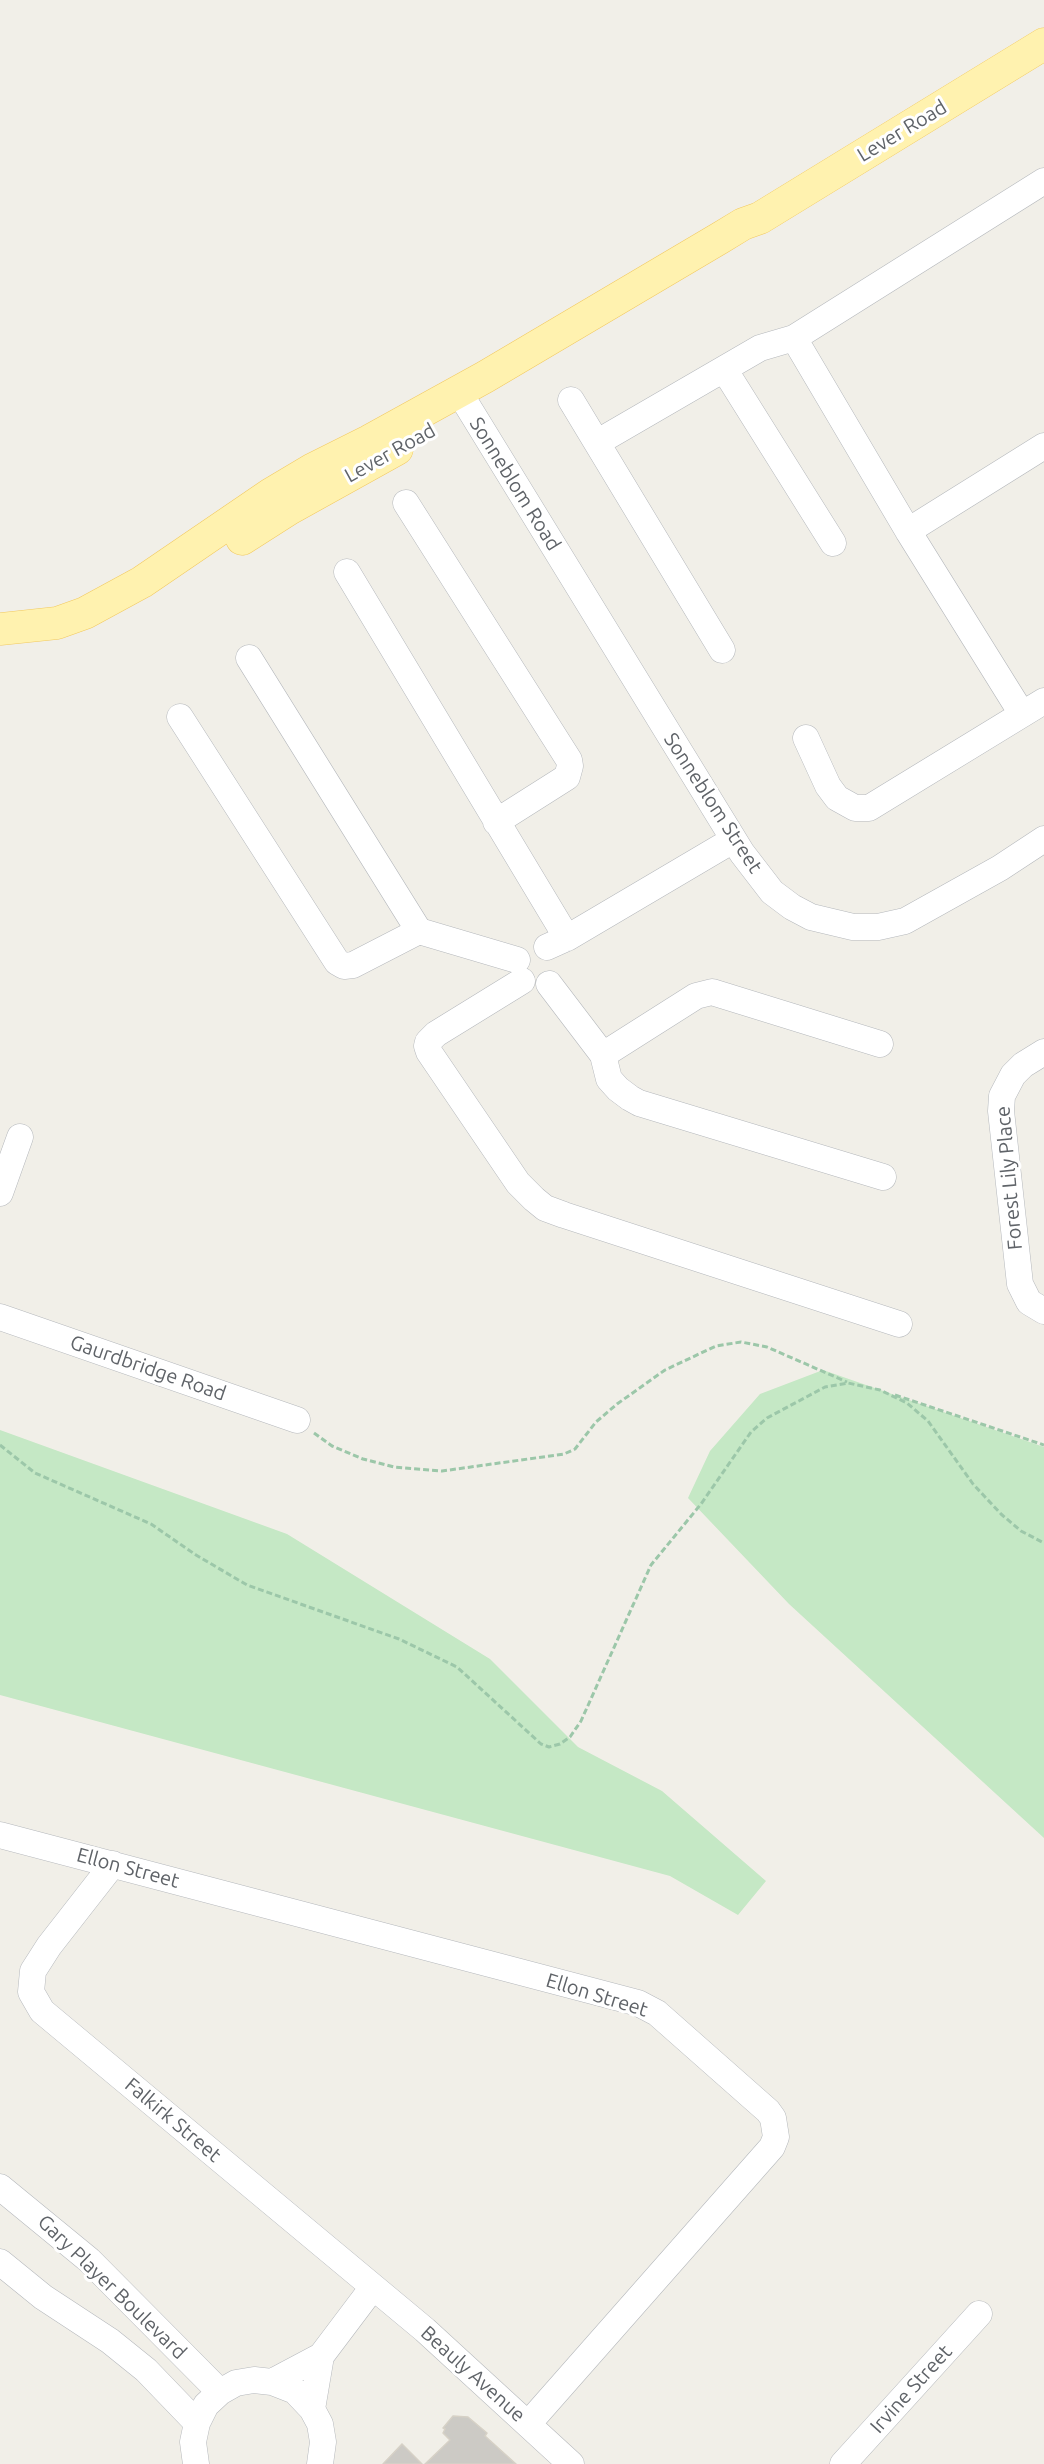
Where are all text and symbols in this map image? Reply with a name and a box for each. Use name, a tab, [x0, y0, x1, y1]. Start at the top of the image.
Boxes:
street label: Lever Road	[853, 95, 951, 167]
street label: Sonneblom Road	[464, 413, 566, 555]
street label: Lever Road	[340, 418, 440, 488]
street label: Sonneblom Street	[659, 728, 767, 878]
street label: Forest Lily Place	[991, 1105, 1027, 1251]
street label: Gaurdbridge Road	[67, 1330, 229, 1406]
street label: Ellon Street	[74, 1843, 182, 1893]
street label: Ellon Street	[543, 1968, 651, 2022]
street label: Falkirk Street	[120, 2073, 226, 2167]
street label: Gary Player Boulevard	[33, 2210, 191, 2364]
street label: Beauly Avenue	[416, 2321, 530, 2427]
street label: Irvine Street	[865, 2340, 957, 2438]

